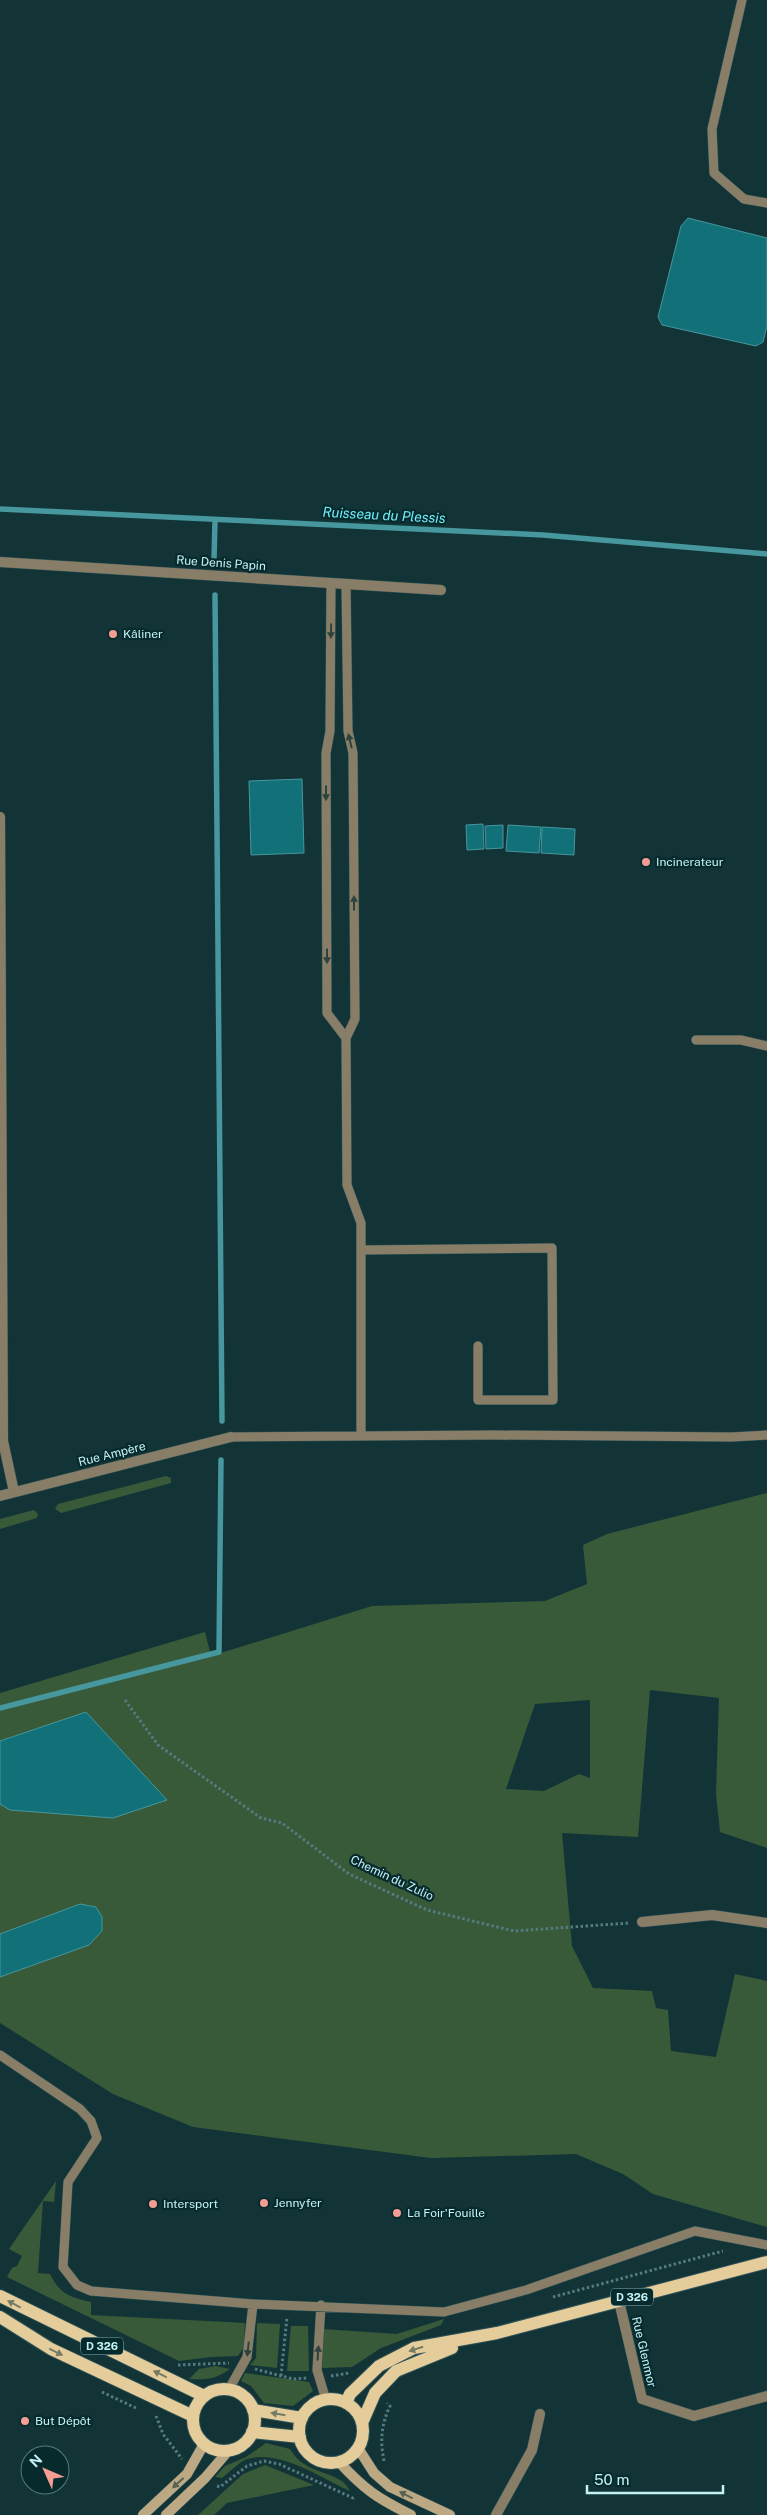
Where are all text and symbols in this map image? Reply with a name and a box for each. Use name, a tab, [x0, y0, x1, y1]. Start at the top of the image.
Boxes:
water label: Ruisseau du Plessis	[322, 504, 446, 526]
street label: Rue Denis Papin	[176, 553, 266, 573]
one-way arrow	[327, 624, 335, 640]
place label: Kâliner	[123, 627, 163, 641]
marker: Kâliner	[107, 628, 119, 640]
one-way arrow	[346, 734, 354, 749]
one-way arrow	[322, 786, 330, 802]
place label: Incinerateur	[656, 855, 724, 869]
marker: Incinerateur	[640, 856, 652, 868]
one-way arrow	[350, 895, 358, 911]
one-way arrow	[323, 948, 331, 964]
street label: Rue Ampère	[77, 1439, 147, 1469]
street label: Chemin du Zulio	[348, 1853, 436, 1903]
place label: Jennyfer	[274, 2196, 322, 2210]
place label: Intersport	[163, 2197, 219, 2211]
marker: Jennyfer	[258, 2197, 270, 2209]
marker: Intersport	[147, 2198, 159, 2210]
place label: La Foir'Fouille	[407, 2206, 485, 2220]
marker: La Foir'Fouille	[391, 2207, 403, 2219]
road number: D 326	[611, 2288, 653, 2306]
one-way arrow	[7, 2300, 21, 2308]
street label: Rue Glenmor	[629, 2315, 659, 2389]
road number: D 326	[81, 2338, 123, 2354]
one-way arrow	[244, 2341, 252, 2357]
one-way arrow	[314, 2345, 322, 2361]
one-way arrow	[408, 2346, 423, 2354]
one-way arrow	[49, 2348, 64, 2356]
one-way arrow	[153, 2370, 167, 2378]
one-way arrow	[269, 2409, 285, 2417]
place label: But Dépôt	[35, 2414, 91, 2428]
marker: But Dépôt	[19, 2415, 31, 2427]
north arrow	[20, 2445, 70, 2495]
text: N	[26, 2451, 45, 2470]
scale bar	[587, 2462, 723, 2494]
text: 50 m	[594, 2471, 629, 2488]
one-way arrow	[172, 2477, 184, 2489]
one-way arrow	[398, 2491, 413, 2499]

